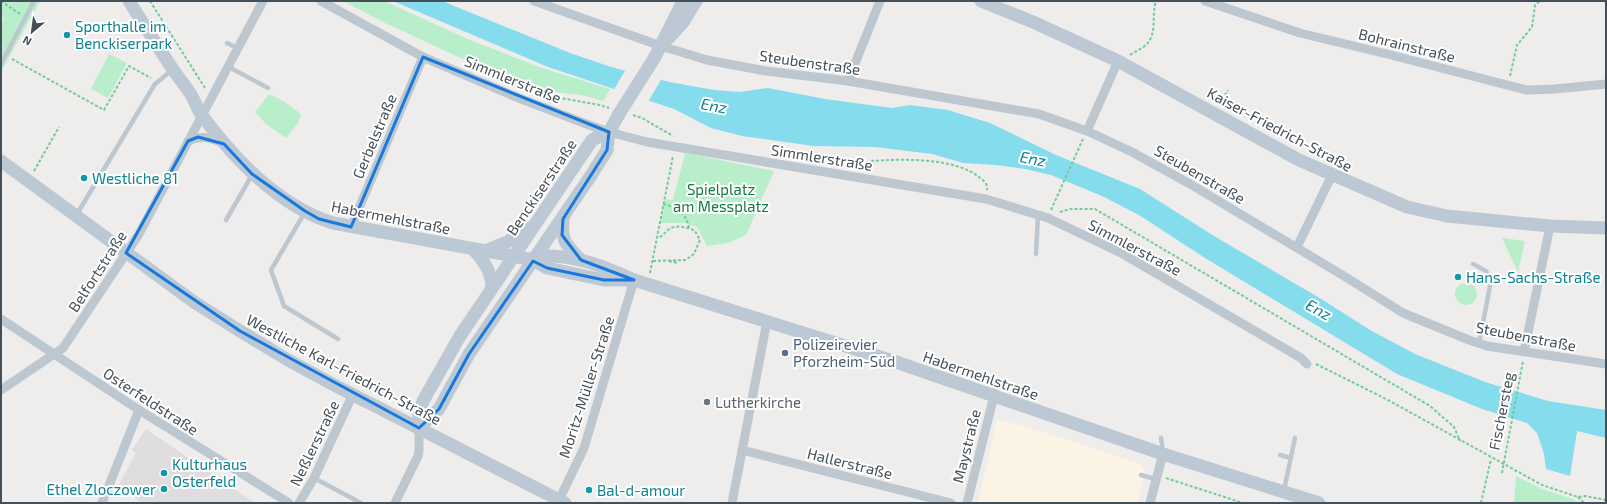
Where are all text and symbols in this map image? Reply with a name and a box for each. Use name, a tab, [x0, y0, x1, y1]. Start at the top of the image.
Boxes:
north arrow	[12, 12, 52, 52]
place label: Sporthalle im Benckiserpark	[75, 17, 172, 52]
street label: Bohrainstraße	[1357, 24, 1457, 66]
marker: Sporthalle im Benckiserpark	[62, 30, 72, 40]
text: N	[20, 34, 34, 49]
street label: Steubenstraße	[758, 46, 862, 78]
street label: Simmlerstraße	[462, 51, 564, 107]
street label: Kaiser-Friedrich-Straße	[1204, 83, 1356, 175]
street label: Gerbelstraße	[348, 91, 400, 181]
water label: Enz	[699, 93, 729, 117]
street label: Benckiserstraße	[502, 135, 580, 239]
street label: Simmlerstraße	[770, 140, 874, 174]
street label: Steubenstraße	[1151, 141, 1249, 207]
water label: Enz	[1018, 146, 1048, 170]
place label: Westliche 81	[92, 169, 178, 187]
marker: Westliche 81	[79, 173, 89, 183]
park label: Spielplatz am Messplatz	[673, 180, 769, 215]
street label: Habermehlstraße	[330, 197, 452, 237]
street label: Simmlerstraße	[1085, 215, 1185, 279]
street label: Belfortstraße	[64, 227, 130, 315]
place label: Hans-Sachs-Straße	[1466, 268, 1601, 286]
marker: Hans-Sachs-Straße	[1453, 272, 1463, 282]
water label: Enz	[1303, 294, 1335, 324]
street label: Westliche Karl-Friedrich-Straße	[244, 310, 444, 428]
street label: Moritz-Müller-Straße	[555, 314, 617, 460]
street label: Steubenstraße	[1474, 317, 1578, 355]
place label: Polizeirevier Pforzheim-Süd	[793, 335, 895, 370]
street label: Habermehlstraße	[921, 347, 1041, 403]
marker: Polizeirevier Pforzheim-Süd	[780, 348, 790, 358]
street label: Osterfeldstraße	[100, 364, 202, 438]
street label: Fischersteg	[1485, 370, 1518, 452]
place label: Lutherkirche	[715, 393, 801, 411]
street label: Neßlerstraße	[286, 397, 342, 489]
marker: Lutherkirche	[702, 397, 712, 407]
street label: Maystraße	[948, 407, 984, 485]
street label: Hallerstraße	[806, 444, 894, 482]
place label: Kulturhaus Osterfeld	[172, 455, 247, 490]
marker: Kulturhaus Osterfeld	[159, 468, 169, 478]
place label: Ethel Zloczower	[46, 480, 156, 498]
place label: Bal-d-amour	[597, 481, 685, 499]
marker: Ethel Zloczower	[159, 484, 169, 494]
marker: Bal-d-amour	[584, 485, 594, 495]

